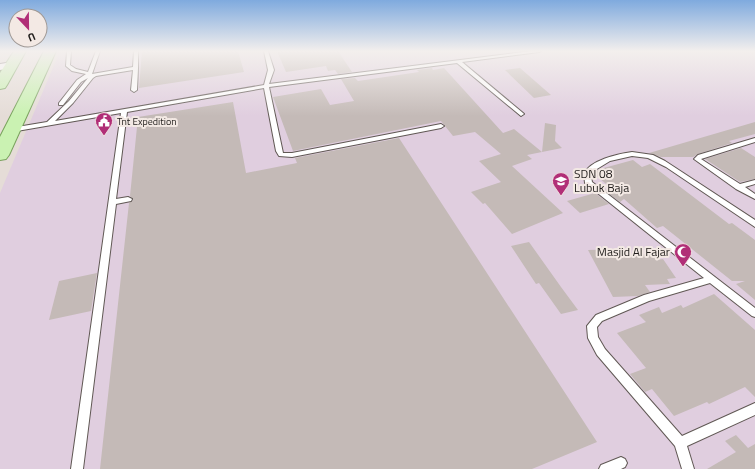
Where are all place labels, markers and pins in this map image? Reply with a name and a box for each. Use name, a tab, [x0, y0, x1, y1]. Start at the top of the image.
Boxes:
public building icon: Tnt Expedition	[94, 111, 114, 136]
place label: Tnt Expedition	[117, 114, 177, 129]
place label: SDN 08 Lubuk Baja	[574, 164, 629, 197]
school or university icon: SDN 08 Lubuk Baja	[551, 171, 571, 196]
place label: Masjid Al Fajar	[597, 242, 670, 261]
mosque icon: Masjid Al Fajar	[673, 242, 693, 267]

